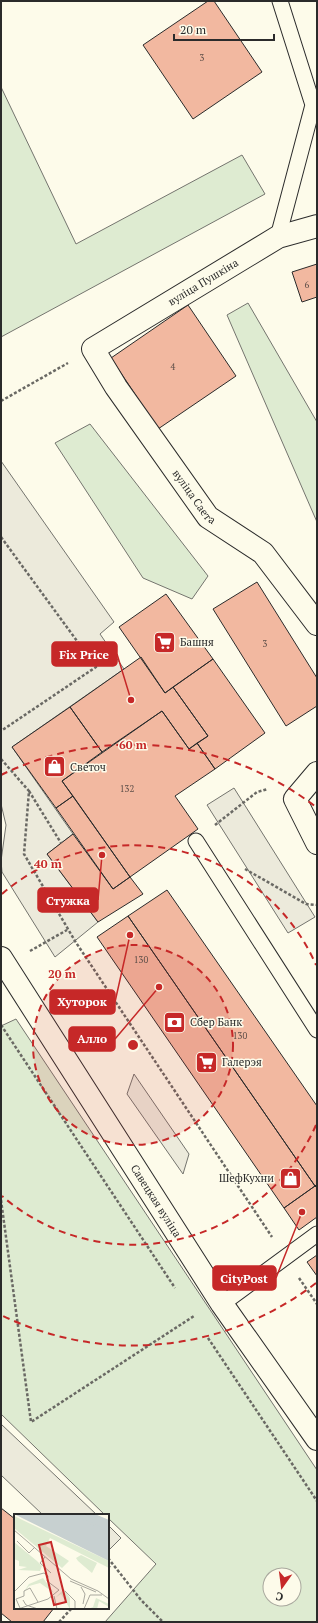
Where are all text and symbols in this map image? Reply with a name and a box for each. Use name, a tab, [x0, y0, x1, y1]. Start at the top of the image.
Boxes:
scale bar	[174, 16, 274, 42]
text: 20 m	[180, 22, 207, 37]
house number: 3	[200, 52, 205, 64]
street label: вуліца Пушкіна	[165, 255, 241, 308]
house number: 6	[305, 279, 310, 291]
house number: 4	[171, 361, 176, 373]
street label: вуліца Саета	[169, 467, 219, 527]
supermarket icon: Башня	[152, 629, 178, 655]
place label: Башня	[180, 635, 214, 649]
house number: 3	[263, 638, 268, 650]
callout: Fix Price	[52, 642, 117, 666]
text: Fix Price	[59, 647, 109, 662]
text: 60 m	[119, 737, 147, 752]
shop icon: Светоч	[41, 754, 67, 780]
place label: Светоч	[70, 760, 106, 774]
house number: 132	[120, 783, 134, 795]
text: 40 m	[34, 856, 62, 871]
callout: Стужка	[38, 888, 98, 912]
text: Стужка	[46, 893, 90, 908]
house number: 130	[134, 954, 148, 966]
text: 20 m	[48, 966, 76, 981]
callout: Хуторок	[50, 990, 115, 1014]
text: Хуторок	[57, 994, 108, 1009]
bank icon: Сбер Банк	[161, 1009, 187, 1035]
place label: Сбер Банк	[190, 1015, 242, 1029]
callout: Алло	[69, 1027, 115, 1051]
house number: 130	[233, 1030, 247, 1042]
text: Алло	[77, 1031, 107, 1046]
centre of rings	[126, 1038, 140, 1052]
supermarket icon: Галерэя	[193, 1049, 219, 1075]
place label: Галерэя	[222, 1055, 262, 1069]
street label: Савецкая вуліца	[128, 1162, 185, 1240]
shop icon: ШефКухни	[277, 1165, 303, 1191]
place label: ШефКухни	[219, 1171, 274, 1185]
callout: CityPost	[213, 1266, 276, 1290]
text: CityPost	[220, 1271, 268, 1286]
inset map	[14, 1514, 109, 1609]
north arrow	[262, 1567, 302, 1607]
text: С	[274, 1589, 285, 1604]

